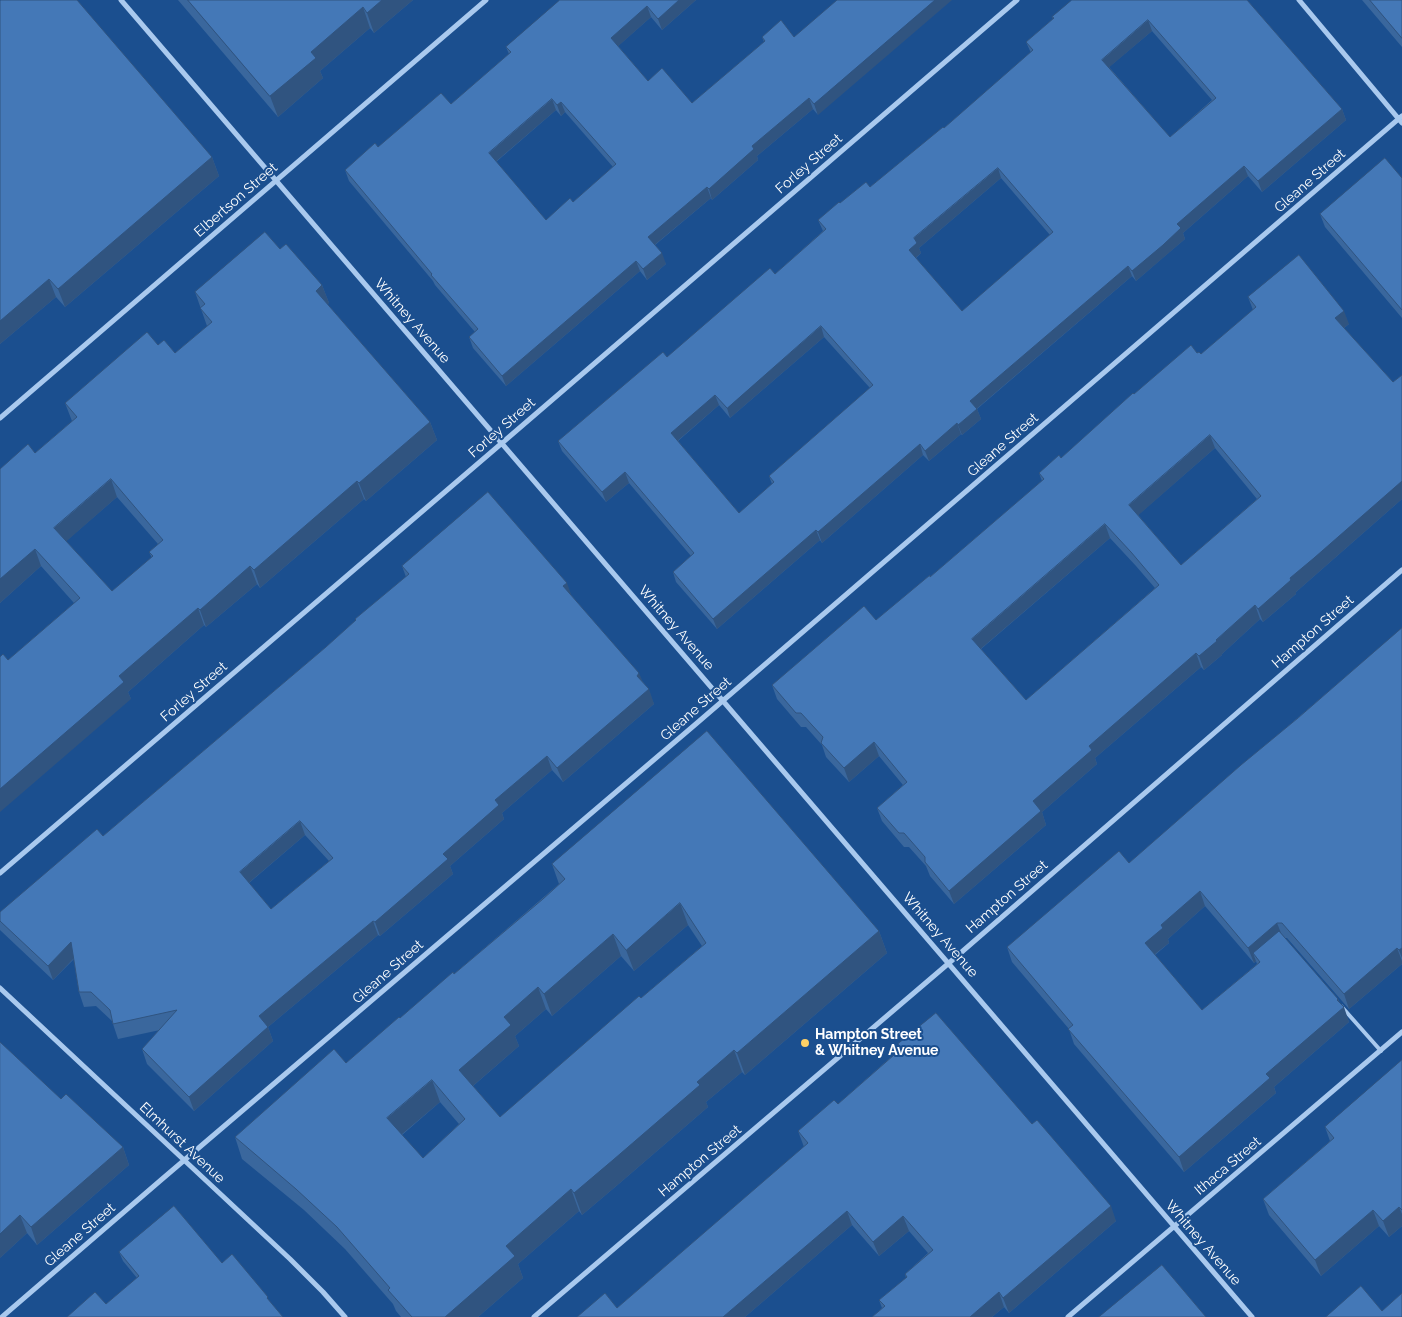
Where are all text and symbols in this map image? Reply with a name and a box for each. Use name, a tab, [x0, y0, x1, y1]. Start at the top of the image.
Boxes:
street label: Forley Street	[772, 130, 846, 198]
street label: Gleane Street	[1271, 146, 1349, 216]
street label: Elbertson Street	[191, 159, 281, 241]
street label: Whitney Avenue	[371, 275, 453, 367]
street label: Forley Street	[465, 394, 539, 462]
street label: Gleane Street	[964, 410, 1042, 480]
street label: Whitney Avenue	[635, 582, 717, 674]
street label: Hampton Street	[1269, 592, 1357, 672]
street label: Forley Street	[157, 658, 231, 726]
street label: Gleane Street	[657, 674, 735, 744]
street label: Hampton Street	[963, 857, 1051, 937]
street label: Whitney Avenue	[899, 889, 981, 981]
street label: Gleane Street	[349, 937, 427, 1007]
place label: Hampton Street & Whitney Avenue	[815, 1027, 938, 1060]
marker: Hampton Street & Whitney Avenue	[799, 1037, 811, 1049]
street label: Elmhurst Avenue	[136, 1099, 228, 1187]
street label: Hampton Street	[655, 1122, 745, 1200]
street label: Ithaca Street	[1191, 1133, 1265, 1199]
street label: Whitney Avenue	[1162, 1197, 1244, 1289]
street label: Gleane Street	[41, 1200, 119, 1270]

